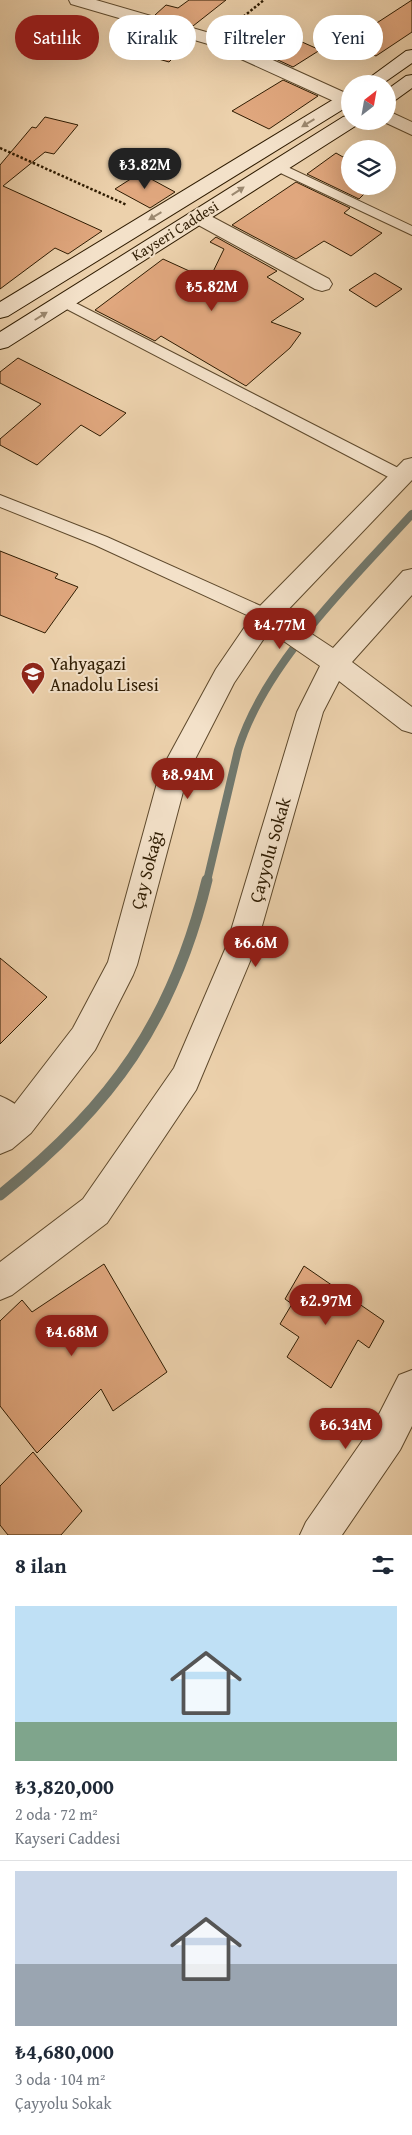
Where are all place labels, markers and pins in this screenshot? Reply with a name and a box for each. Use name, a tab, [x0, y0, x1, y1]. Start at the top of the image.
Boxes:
pin: ₺3.82M	[104, 148, 186, 190]
pin: ₺5.82M	[171, 270, 253, 312]
pin: ₺4.77M	[239, 608, 321, 650]
place label: Yahyagazi Anadolu Lisesi	[50, 650, 159, 698]
school or university icon: Yahyagazi Anadolu Lisesi	[20, 661, 46, 695]
pin: ₺8.94M	[147, 758, 229, 800]
pin: ₺6.6M	[221, 926, 291, 968]
pin: ₺2.97M	[285, 1284, 367, 1326]
pin: ₺4.68M	[31, 1314, 113, 1357]
pin: ₺6.34M	[305, 1408, 387, 1450]

